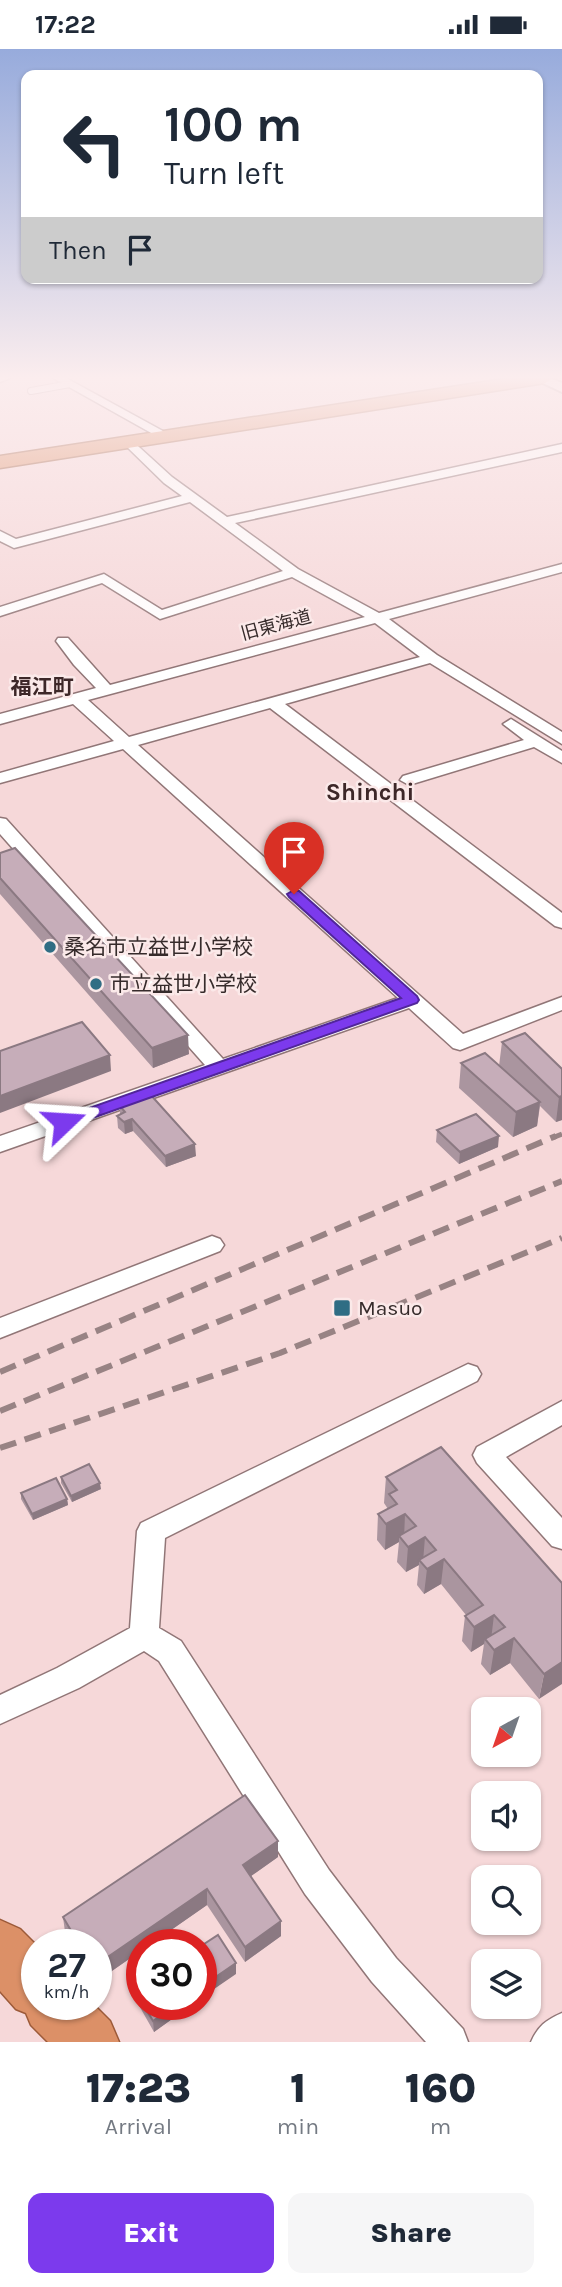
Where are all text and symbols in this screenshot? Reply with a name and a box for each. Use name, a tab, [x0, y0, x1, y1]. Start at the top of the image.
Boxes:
text: 17:22	[35, 9, 96, 40]
text: 100 m	[164, 96, 302, 153]
icon: left	[49, 98, 140, 189]
text: Turn left	[164, 155, 284, 192]
icon: arrive	[121, 231, 159, 269]
text: Then	[49, 235, 107, 266]
street label: 旧東海道	[238, 605, 314, 645]
district label: 福江町	[11, 675, 74, 699]
district label: Shinchi	[326, 778, 414, 806]
pin	[264, 822, 324, 894]
icon: arrive	[275, 833, 313, 871]
place label: 桑名市立益世小学校	[64, 935, 253, 959]
marker: 桑名市立益世小学校	[42, 939, 58, 955]
place label: 市立益世小学校	[110, 972, 257, 996]
marker: 市立益世小学校	[88, 976, 104, 992]
position arrow	[27, 1085, 101, 1159]
place label: Masuo	[358, 1296, 423, 1320]
marker: Masuo	[332, 1298, 352, 1318]
north arrow	[471, 1697, 541, 1767]
map controls	[471, 1697, 541, 2019]
button: sound	[471, 1781, 541, 1851]
button: search	[471, 1865, 541, 1935]
speed limit sign: 30	[126, 1929, 217, 2020]
text: 27	[47, 1945, 86, 1986]
button: layers	[471, 1949, 541, 2019]
text: km/h	[44, 1981, 89, 2003]
text: 17:23	[86, 2063, 191, 2113]
text: 1	[290, 2063, 306, 2113]
text: 160	[405, 2063, 476, 2113]
text: Arrival	[105, 2113, 172, 2140]
text: min	[277, 2113, 319, 2140]
text: m	[430, 2113, 451, 2140]
button: Exit	[28, 2193, 274, 2273]
button: Share	[288, 2193, 534, 2273]

